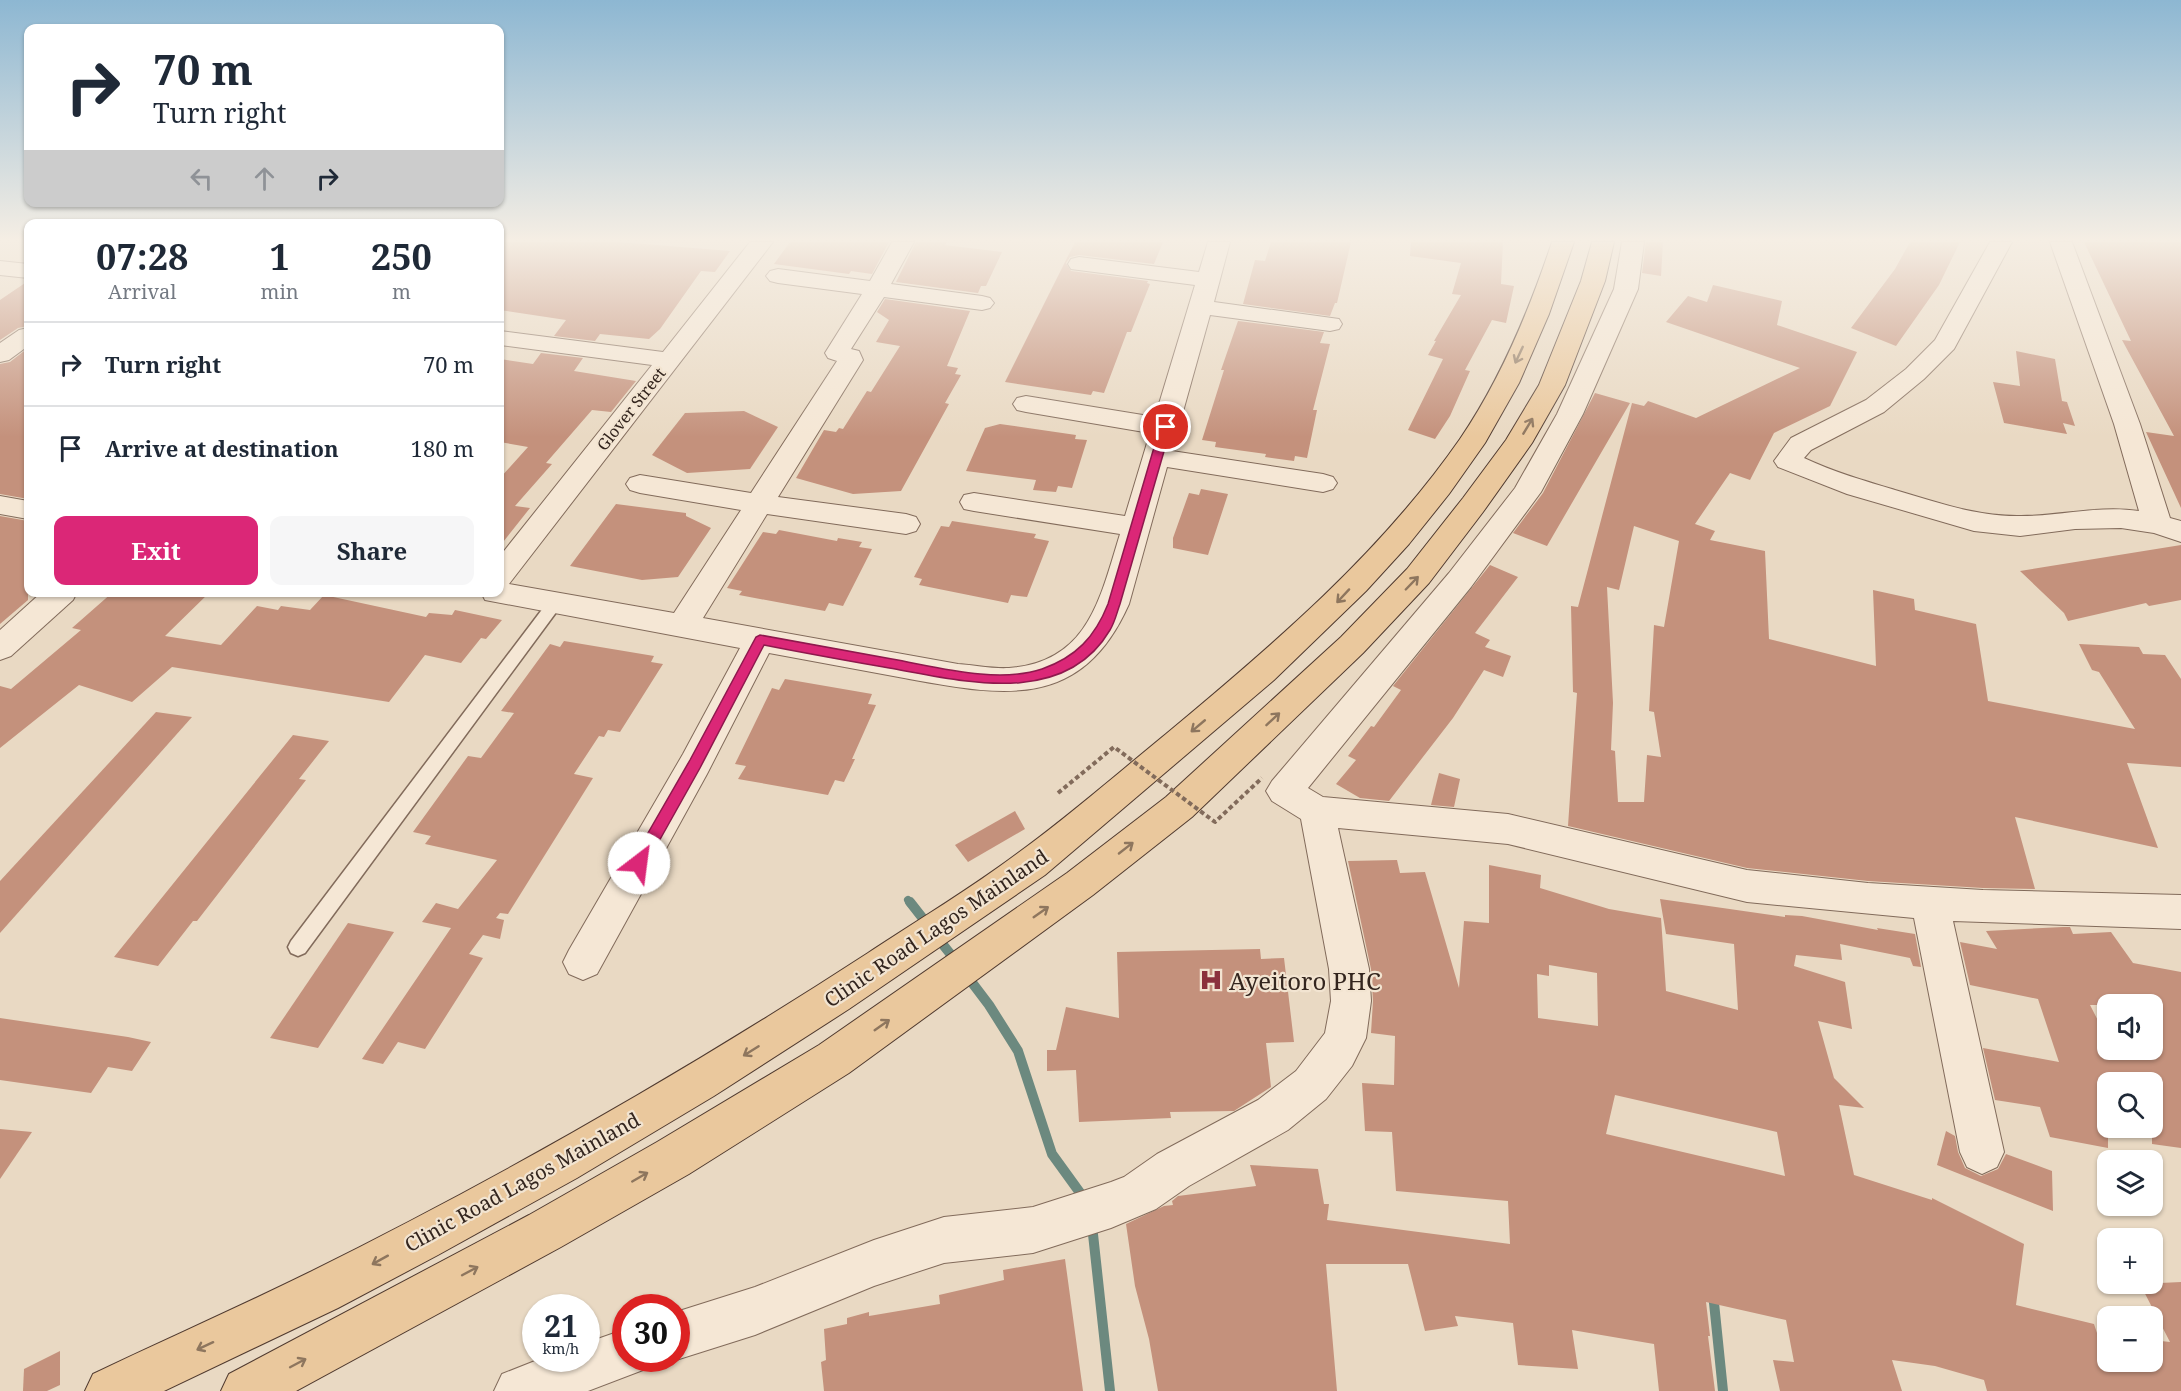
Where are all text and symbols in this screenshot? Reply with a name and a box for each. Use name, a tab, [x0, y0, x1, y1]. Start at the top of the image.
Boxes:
text: 70 m	[153, 40, 253, 97]
icon: right	[54, 48, 132, 126]
text: Turn right	[153, 94, 286, 131]
icon: left	[185, 162, 218, 195]
icon: ahead	[248, 162, 281, 195]
icon: right	[311, 162, 344, 195]
text: 07:28	[96, 232, 188, 281]
text: 1	[269, 232, 290, 281]
text: 250	[371, 232, 432, 281]
text: Arrival	[108, 278, 176, 305]
text: min	[261, 278, 299, 305]
text: m	[392, 278, 411, 305]
one-way arrow	[1513, 346, 1525, 364]
icon: right	[54, 348, 87, 381]
text: Turn right	[105, 349, 221, 379]
text: 70 m	[423, 349, 474, 379]
street label: Glover Street	[592, 363, 671, 455]
pin	[1140, 401, 1191, 452]
icon: arrive	[1149, 410, 1182, 443]
one-way arrow	[1522, 418, 1534, 435]
icon: arrive	[54, 432, 87, 465]
text: Arrive at destination	[105, 433, 339, 463]
text: 180 m	[411, 433, 474, 463]
button: Exit	[54, 516, 258, 585]
button: Share	[270, 516, 474, 585]
one-way arrow	[1404, 575, 1419, 590]
one-way arrow	[1336, 588, 1350, 603]
one-way arrow	[1265, 712, 1280, 726]
one-way arrow	[1191, 719, 1206, 733]
position arrow	[607, 831, 671, 895]
one-way arrow	[1118, 842, 1134, 855]
street label: Clinic Road Lagos Mainland	[819, 843, 1053, 1013]
one-way arrow	[1032, 906, 1048, 918]
place label: Ayeitoro PHC	[1229, 964, 1381, 997]
hospital icon: Ayeitoro PHC	[1198, 967, 1224, 993]
map controls	[2097, 994, 2163, 1372]
button: sound	[2097, 994, 2163, 1060]
one-way arrow	[873, 1019, 889, 1031]
one-way arrow	[743, 1045, 760, 1057]
button: search	[2097, 1072, 2163, 1138]
street label: Clinic Road Lagos Mainland	[400, 1106, 644, 1258]
button: layers	[2097, 1150, 2163, 1216]
one-way arrow	[631, 1171, 648, 1183]
button: +	[2097, 1228, 2163, 1294]
one-way arrow	[372, 1254, 389, 1266]
one-way arrow	[460, 1265, 478, 1276]
speed limit sign: 30	[612, 1294, 690, 1372]
text: 21	[544, 1305, 578, 1346]
button: −	[2097, 1306, 2163, 1372]
text: km/h	[543, 1338, 579, 1358]
one-way arrow	[196, 1340, 214, 1352]
one-way arrow	[288, 1357, 306, 1369]

